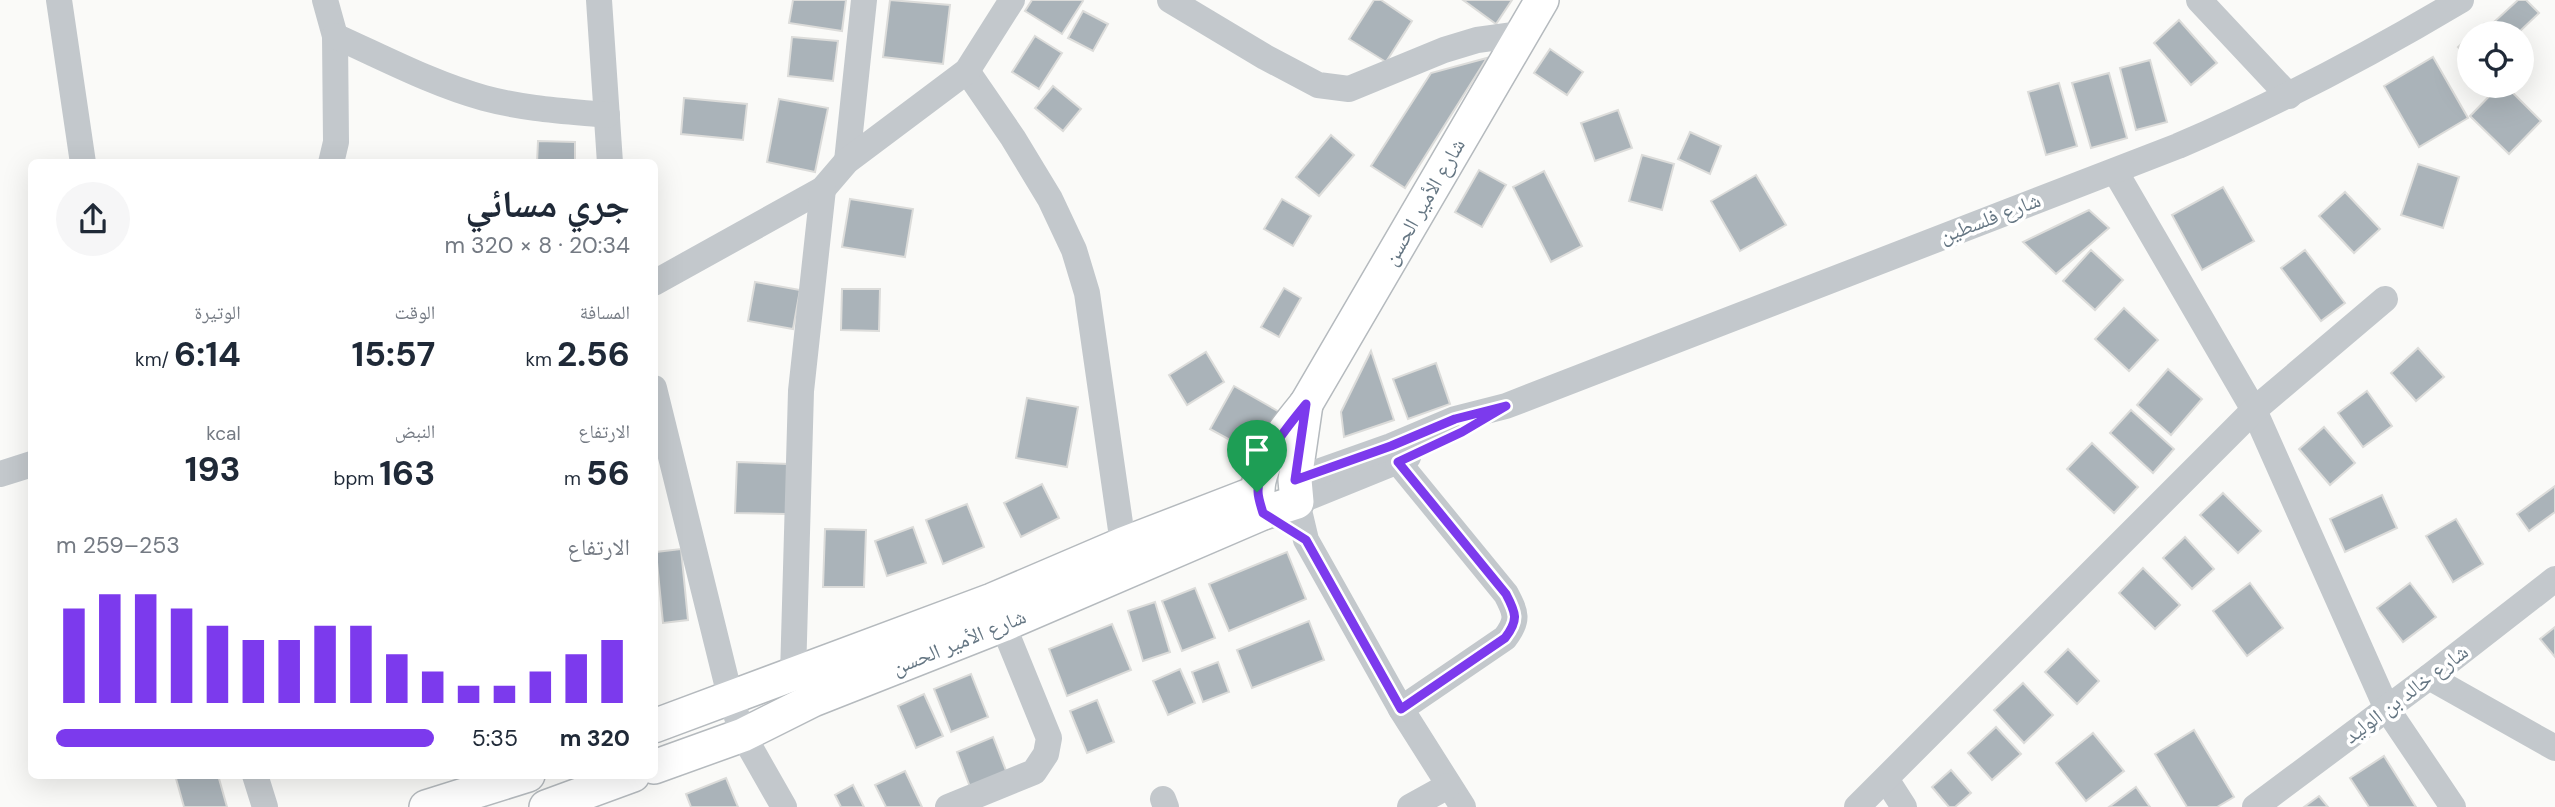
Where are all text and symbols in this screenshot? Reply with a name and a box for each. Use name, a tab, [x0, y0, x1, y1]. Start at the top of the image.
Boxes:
map controls	[2457, 21, 2534, 98]
button: locate	[2457, 21, 2534, 98]
street label: شارع الأمير الحسن	[1376, 133, 1472, 271]
text: جري مسائي	[465, 179, 630, 229]
button: share	[56, 182, 130, 256]
street label: شارع فلسطين	[1935, 186, 2045, 250]
text: 20:34 · 8 × 320 m	[444, 230, 630, 260]
text: الوتيرة	[194, 300, 241, 325]
text: الوقت	[394, 300, 435, 325]
text: المسافة	[580, 300, 630, 325]
text: 6:14	[174, 331, 241, 377]
text: 15:57	[352, 331, 435, 377]
text: 2.56	[557, 331, 630, 377]
text: /km	[135, 347, 174, 372]
text: km	[525, 347, 557, 372]
text: النبض	[395, 419, 435, 444]
text: الارتفاع	[578, 419, 630, 444]
pin	[1227, 420, 1287, 492]
text: kcal	[206, 421, 241, 446]
icon: arrive	[1238, 431, 1276, 469]
text: 193	[185, 446, 241, 492]
text: 163	[379, 450, 435, 496]
text: 56	[586, 450, 630, 496]
text: bpm	[334, 466, 379, 491]
text: m	[564, 466, 586, 491]
text: 253–259 m	[56, 530, 180, 560]
text: الارتفاع	[567, 532, 630, 562]
street label: شارع الأمير الحسن	[888, 602, 1030, 682]
street label: شارع خالد بن الوليد	[2338, 638, 2474, 750]
text: 5:35	[472, 723, 518, 753]
text: 320 m	[560, 723, 630, 753]

